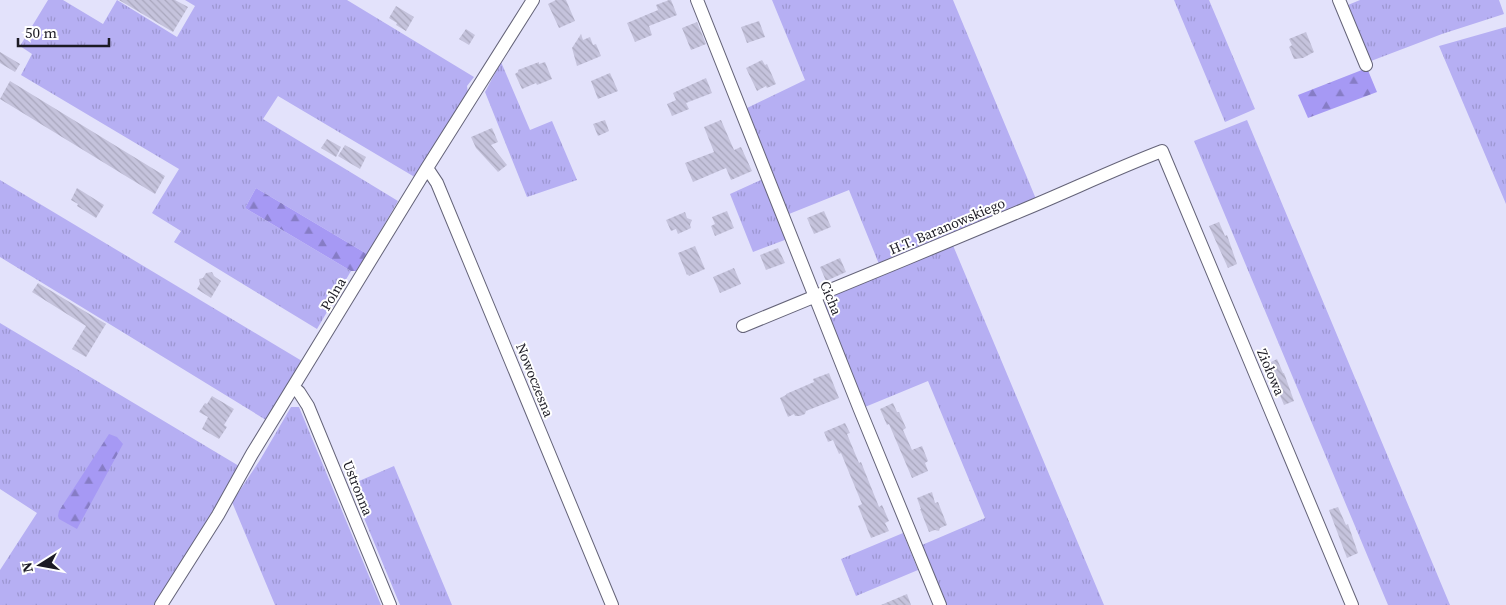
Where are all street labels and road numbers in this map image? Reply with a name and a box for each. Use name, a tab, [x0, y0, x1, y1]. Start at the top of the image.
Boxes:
street label: H.T. Baranowskiego	[886, 192, 1008, 259]
street label: Polna	[315, 273, 351, 314]
street label: Cicha	[815, 278, 847, 319]
street label: Nowoczesna	[511, 340, 559, 421]
street label: Ziołowa	[1252, 346, 1290, 399]
street label: Ustronna	[338, 457, 378, 519]

